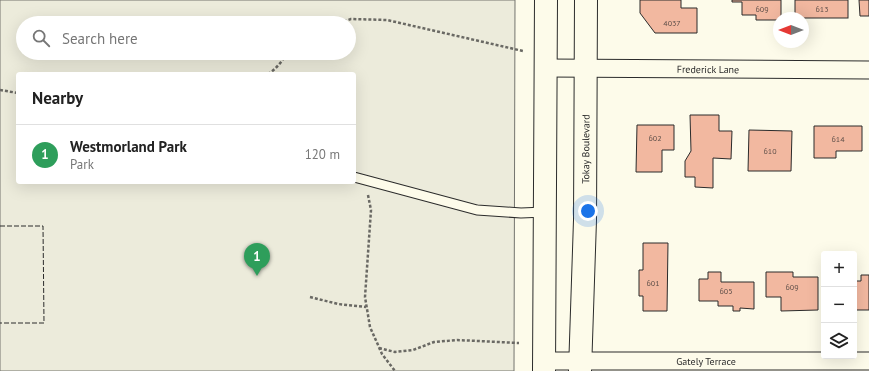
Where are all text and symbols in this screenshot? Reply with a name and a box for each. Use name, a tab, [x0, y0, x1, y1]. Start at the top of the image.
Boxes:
house number: 609	[755, 4, 769, 14]
house number: 613	[815, 4, 829, 14]
north arrow	[773, 12, 809, 48]
search box	[16, 16, 356, 60]
house number: 4037	[663, 18, 681, 28]
icon: search	[30, 27, 52, 49]
text: Search here	[62, 29, 138, 48]
street label: Frederick Lane	[677, 63, 739, 76]
text: Nearby	[32, 87, 83, 109]
street label: Tokay Boulevard	[579, 114, 592, 184]
house number: 602	[648, 133, 662, 143]
house number: 614	[831, 134, 845, 144]
text: Westmorland Park	[70, 137, 187, 156]
text: 1	[41, 146, 49, 163]
text: 120 m	[305, 146, 340, 163]
house number: 610	[763, 146, 777, 156]
text: Park	[70, 156, 94, 173]
your location	[578, 201, 598, 221]
pin: 1	[244, 243, 270, 276]
map controls	[821, 251, 857, 359]
button: +	[821, 251, 857, 287]
house number: 601	[646, 278, 660, 288]
house number: 609	[785, 282, 799, 292]
house number: 605	[719, 286, 733, 296]
button: −	[821, 287, 857, 323]
button: layers	[821, 323, 857, 359]
street label: Gately Terrace	[676, 355, 736, 368]

